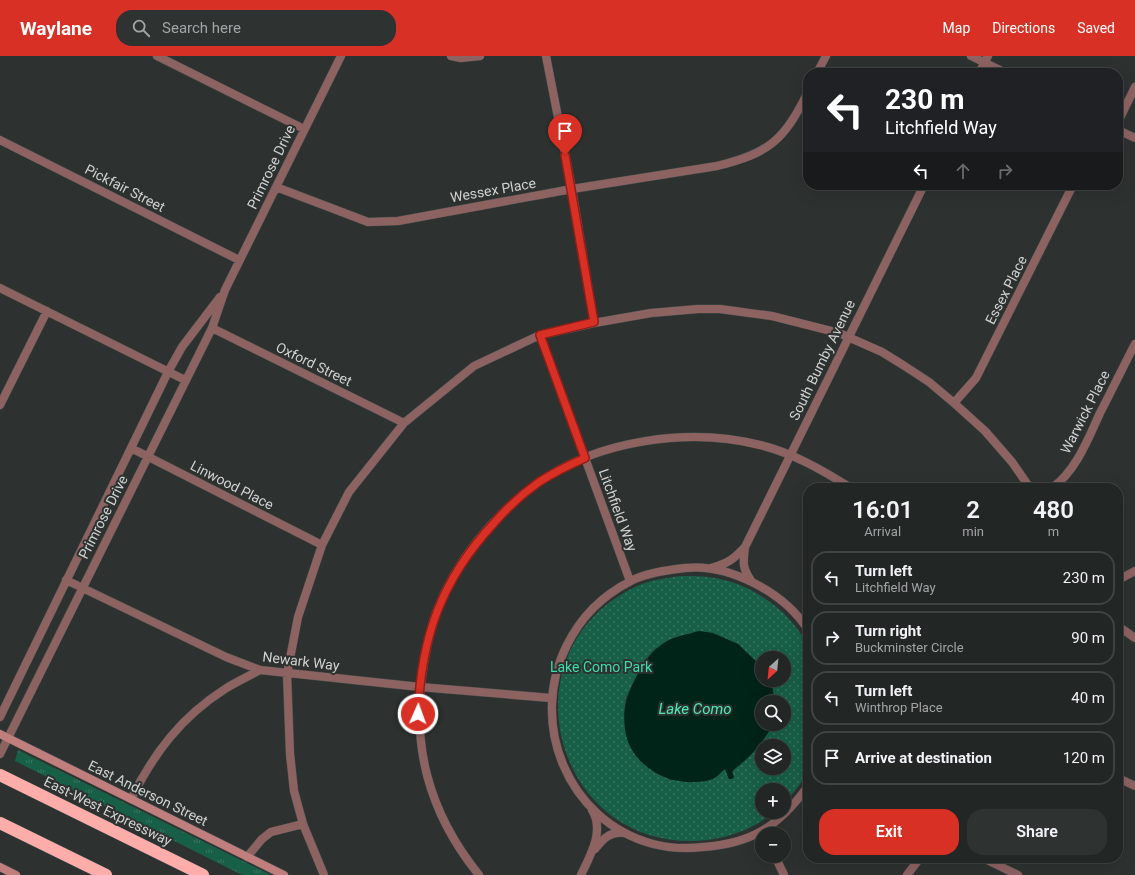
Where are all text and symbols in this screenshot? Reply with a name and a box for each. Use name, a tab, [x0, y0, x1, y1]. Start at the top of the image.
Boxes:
search box	[116, 10, 396, 46]
text: Waylane	[20, 17, 92, 40]
icon: search	[130, 17, 152, 39]
text: Search here	[162, 19, 241, 37]
text: Map	[943, 20, 970, 36]
text: Directions	[992, 20, 1055, 36]
text: Saved	[1077, 20, 1115, 36]
text: 230 m	[885, 83, 964, 116]
icon: left	[819, 84, 871, 136]
pin	[548, 114, 582, 155]
text: Litchfield Way	[885, 117, 997, 138]
icon: arrive	[554, 120, 576, 142]
street label: Primrose Drive	[244, 122, 298, 212]
icon: left	[910, 160, 932, 182]
icon: ahead	[952, 160, 974, 182]
icon: right	[994, 160, 1016, 182]
street label: Pickfair Street	[82, 161, 168, 215]
street label: Wessex Place	[449, 175, 537, 205]
street label: Essex Place	[982, 253, 1030, 327]
street label: South Bumby Avenue	[786, 297, 858, 423]
street label: Oxford Street	[273, 339, 355, 389]
street label: Warwick Place	[1057, 368, 1113, 456]
street label: Linwood Place	[188, 457, 276, 513]
street label: Litchfield Way	[596, 466, 640, 554]
street label: Primrose Drive	[75, 473, 131, 561]
text: 16:01	[852, 496, 913, 524]
text: 2	[966, 496, 980, 524]
text: 480	[1033, 496, 1074, 524]
text: Arrival	[864, 524, 901, 539]
text: min	[962, 524, 984, 539]
text: m	[1048, 524, 1059, 539]
text: Turn left	[855, 562, 912, 580]
icon: left	[821, 567, 843, 589]
text: 230 m	[1063, 569, 1105, 587]
text: Litchfield Way	[855, 580, 936, 595]
text: Turn right	[855, 622, 921, 640]
icon: right	[821, 627, 843, 649]
text: 90 m	[1071, 629, 1105, 647]
text: Buckminster Circle	[855, 640, 964, 655]
street label: Newark Way	[262, 648, 341, 674]
north arrow	[755, 651, 791, 687]
map controls	[755, 651, 791, 863]
park label: Lake Como Park	[550, 659, 653, 675]
text: Turn left	[855, 682, 912, 700]
icon: left	[821, 687, 843, 709]
text: 40 m	[1071, 689, 1105, 707]
position arrow	[397, 693, 439, 735]
button: search	[755, 695, 791, 731]
water label: Lake Como	[658, 700, 732, 718]
text: Winthrop Place	[855, 700, 943, 715]
button: layers	[755, 739, 791, 775]
icon: arrive	[821, 747, 843, 769]
text: Arrive at destination	[855, 749, 992, 767]
text: 120 m	[1063, 749, 1105, 767]
street label: East Anderson Street	[86, 757, 211, 829]
street label: East-West Expressway	[42, 773, 175, 849]
button: +	[755, 783, 791, 819]
button: Exit	[819, 809, 959, 855]
button: Share	[967, 809, 1107, 855]
button: −	[755, 827, 791, 863]

